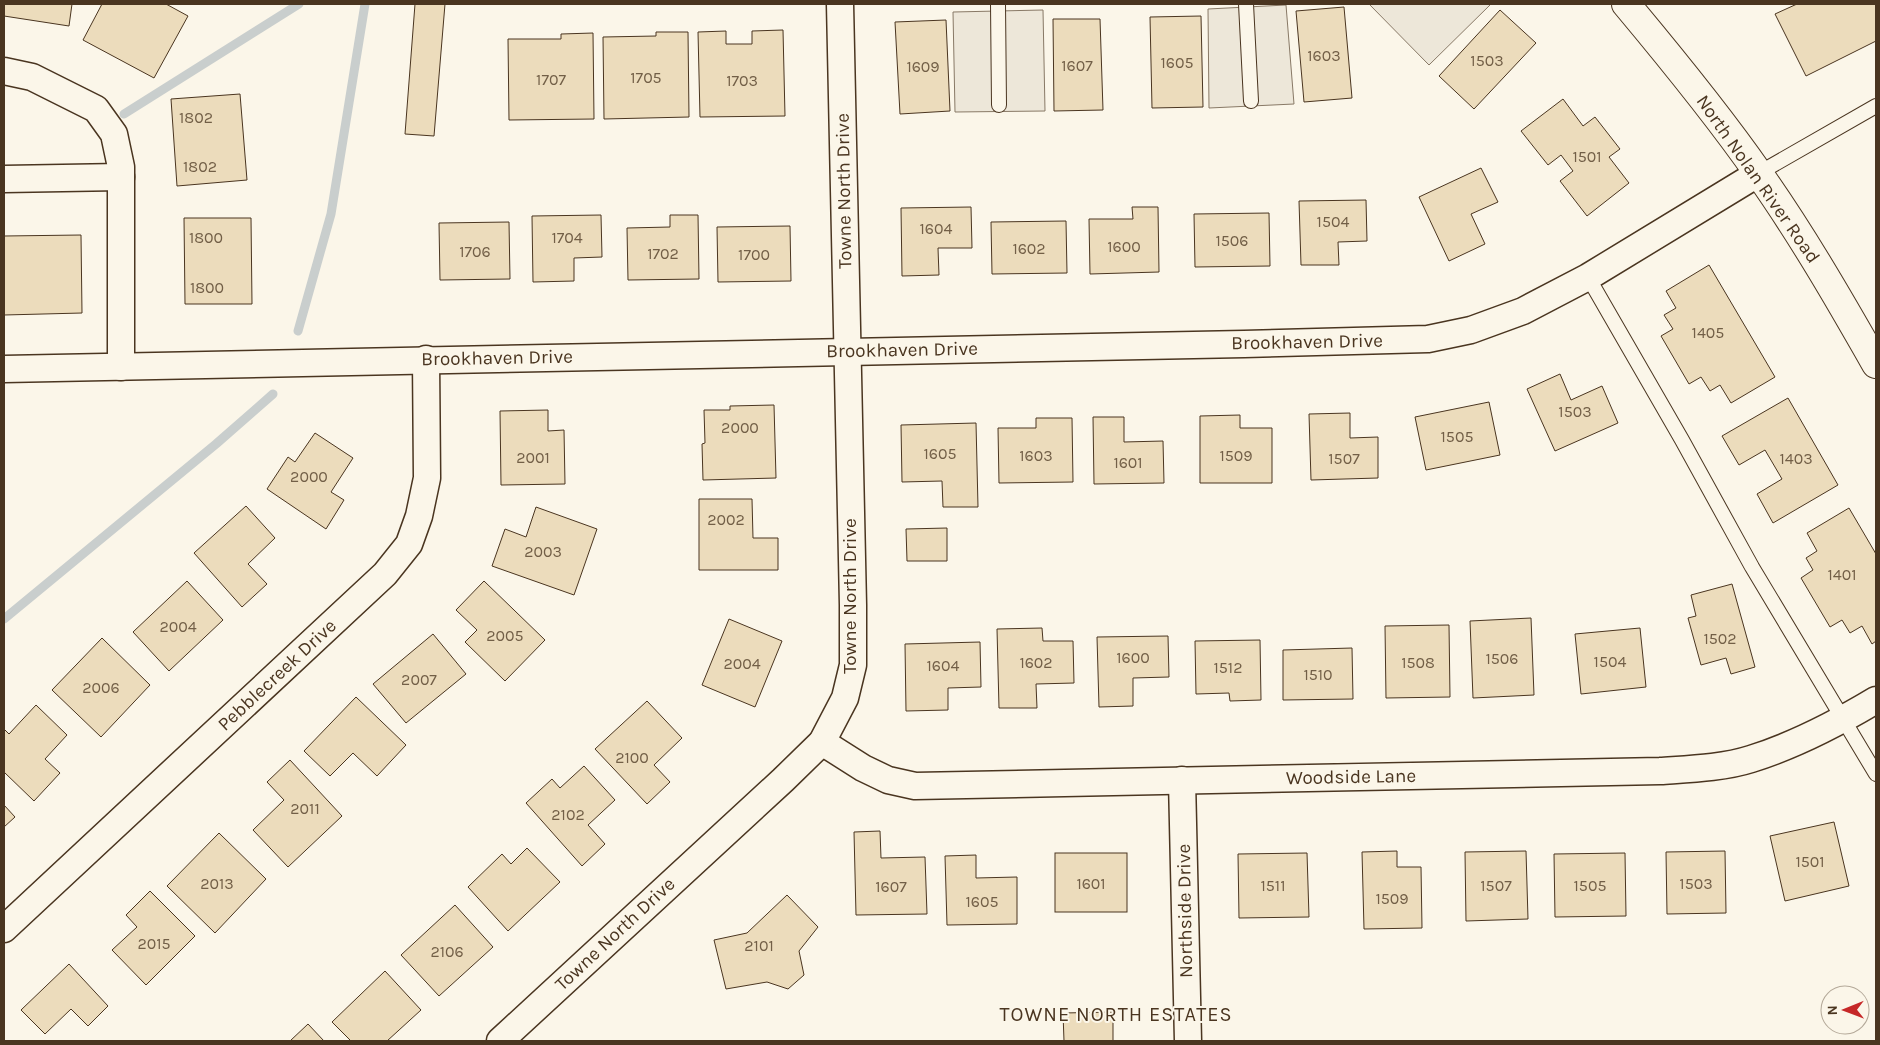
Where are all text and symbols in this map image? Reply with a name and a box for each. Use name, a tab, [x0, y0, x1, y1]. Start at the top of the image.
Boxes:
house number: 1603	[1307, 46, 1341, 65]
house number: 1503	[1470, 51, 1504, 70]
house number: 1605	[1161, 53, 1193, 72]
house number: 1607	[1061, 56, 1093, 75]
house number: 1609	[906, 57, 940, 76]
house number: 1705	[630, 68, 662, 87]
house number: 1707	[536, 70, 566, 89]
house number: 1703	[726, 71, 758, 90]
street label: North Nolan River Road	[1692, 91, 1824, 267]
house number: 1802	[179, 108, 213, 127]
street label: Towne North Drive	[832, 113, 856, 269]
house number: 1501	[1572, 147, 1602, 166]
house number: 1802	[183, 157, 217, 176]
house number: 1504	[1317, 212, 1349, 231]
house number: 1604	[920, 219, 952, 238]
house number: 1800	[189, 228, 223, 247]
house number: 1704	[551, 228, 583, 247]
house number: 1506	[1216, 231, 1248, 250]
house number: 1600	[1107, 237, 1141, 256]
house number: 1602	[1012, 239, 1046, 258]
house number: 1706	[459, 242, 491, 261]
house number: 1702	[647, 244, 679, 263]
house number: 1700	[738, 245, 770, 264]
house number: 1800	[190, 278, 224, 297]
house number: 1405	[1692, 323, 1724, 342]
street label: Brookhaven Drive	[1231, 330, 1383, 354]
street label: Brookhaven Drive	[826, 338, 978, 362]
street label: Brookhaven Drive	[421, 346, 573, 370]
house number: 1503	[1558, 402, 1592, 421]
house number: 2000	[721, 418, 759, 437]
house number: 1505	[1441, 427, 1473, 446]
house number: 1605	[924, 444, 956, 463]
house number: 1603	[1019, 446, 1053, 465]
house number: 1509	[1219, 446, 1253, 465]
house number: 2001	[516, 448, 550, 467]
house number: 1507	[1328, 449, 1360, 468]
house number: 1403	[1779, 449, 1813, 468]
house number: 1601	[1113, 453, 1143, 472]
house number: 2000	[290, 467, 328, 486]
house number: 2002	[707, 510, 745, 529]
street label: Towne North Drive	[839, 518, 861, 674]
house number: 2003	[524, 542, 562, 561]
house number: 1401	[1827, 565, 1857, 584]
street label: Pebblecreek Drive	[213, 615, 341, 735]
house number: 2004	[159, 617, 197, 636]
house number: 2005	[486, 626, 524, 645]
house number: 1502	[1703, 629, 1737, 648]
house number: 1600	[1116, 648, 1150, 667]
house number: 1506	[1486, 649, 1518, 668]
house number: 1504	[1594, 652, 1626, 671]
house number: 1602	[1019, 653, 1053, 672]
house number: 1508	[1401, 653, 1435, 672]
house number: 2004	[723, 654, 761, 673]
house number: 1604	[927, 656, 959, 675]
house number: 1512	[1214, 658, 1242, 677]
house number: 1510	[1303, 665, 1333, 684]
house number: 2007	[401, 670, 437, 689]
house number: 2006	[82, 678, 120, 697]
house number: 2100	[615, 748, 649, 767]
street label: Woodside Lane	[1286, 765, 1416, 789]
house number: 2011	[290, 799, 320, 818]
house number: 2102	[551, 805, 585, 824]
street label: Northside Drive	[1173, 844, 1197, 978]
house number: 1501	[1795, 852, 1825, 871]
street label: Towne North Drive	[551, 873, 679, 995]
house number: 2013	[200, 874, 234, 893]
house number: 1601	[1076, 874, 1106, 893]
house number: 1503	[1679, 874, 1713, 893]
house number: 1511	[1261, 876, 1285, 895]
house number: 1507	[1480, 876, 1512, 895]
house number: 1505	[1574, 876, 1606, 895]
house number: 1607	[875, 877, 907, 896]
house number: 1509	[1375, 889, 1409, 908]
house number: 1605	[966, 892, 998, 911]
house number: 2015	[137, 934, 171, 953]
house number: 2101	[744, 936, 774, 955]
house number: 2106	[430, 942, 464, 961]
north arrow	[1820, 985, 1870, 1035]
district label: TOWNE NORTH ESTATES	[1000, 1003, 1232, 1026]
text: N	[1824, 1005, 1841, 1015]

